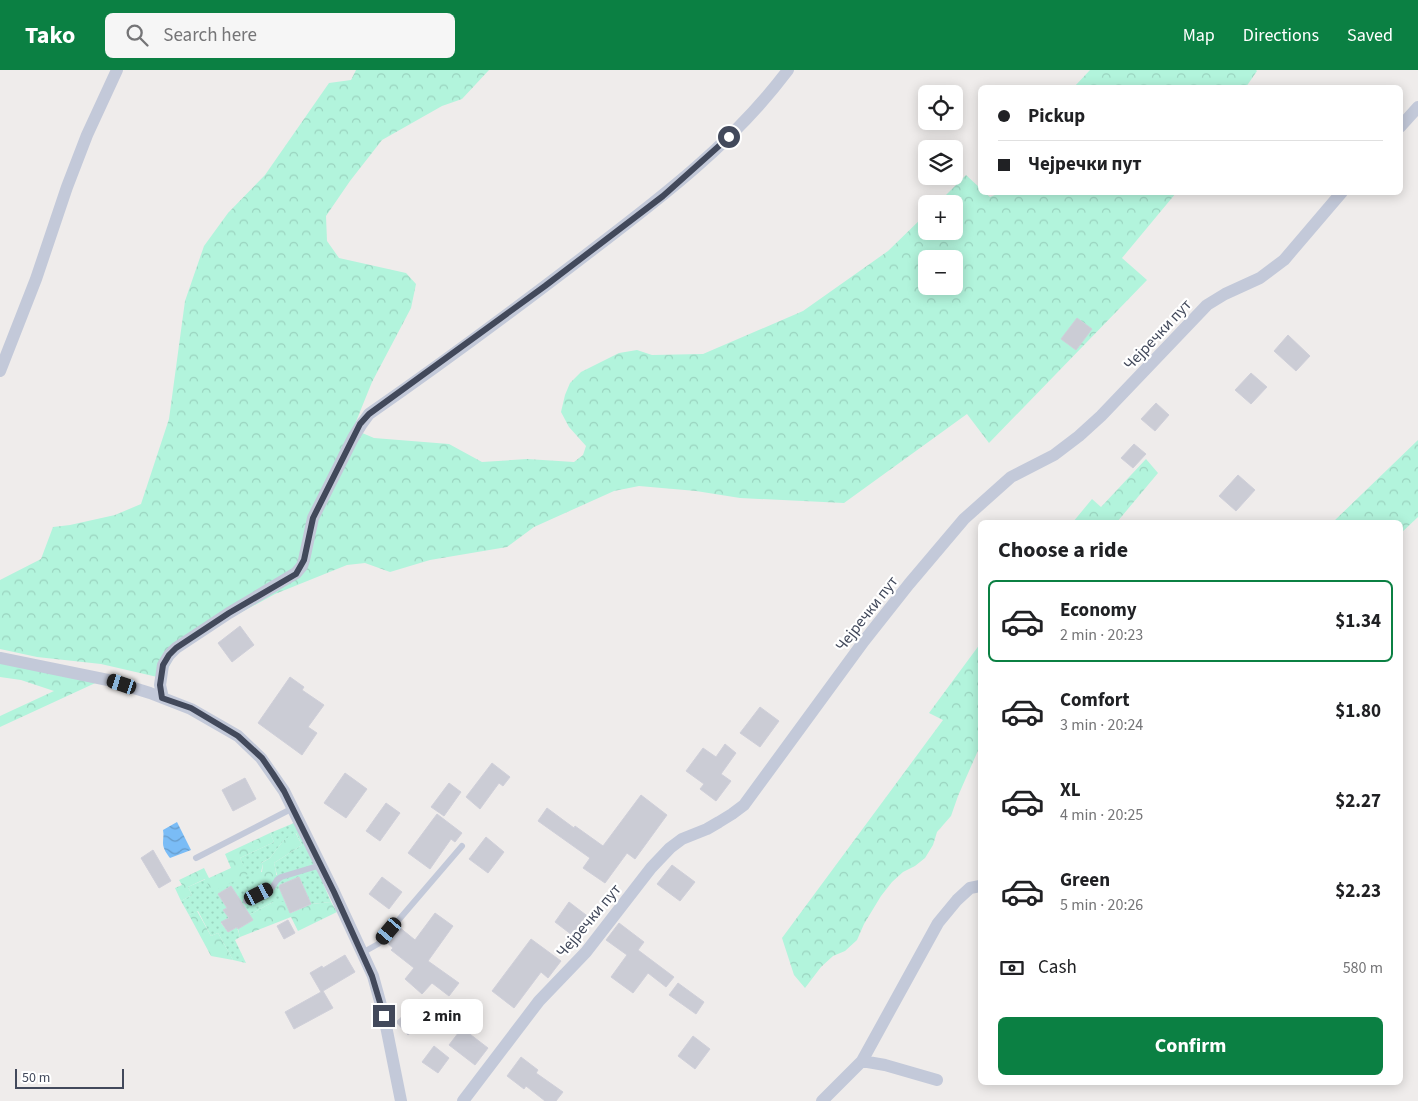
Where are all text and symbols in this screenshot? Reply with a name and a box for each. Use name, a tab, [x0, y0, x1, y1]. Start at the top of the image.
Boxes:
search box	[105, 13, 455, 58]
text: Tako	[25, 18, 75, 53]
icon: search	[123, 21, 151, 49]
text: Search here	[163, 22, 257, 49]
text: Map	[1183, 23, 1215, 48]
text: Directions	[1243, 23, 1319, 48]
text: Saved	[1347, 23, 1393, 48]
map controls	[918, 85, 963, 295]
button: locate	[918, 85, 963, 130]
text: Pickup	[1028, 103, 1085, 130]
route start	[718, 126, 740, 148]
button: layers	[918, 140, 963, 185]
text: Чејречки пут	[1028, 151, 1142, 178]
button: +	[918, 195, 963, 240]
button: −	[918, 250, 963, 295]
street label: Чејречки пут	[1119, 294, 1197, 375]
text: Choose a ride	[998, 534, 1128, 566]
street label: Чејречки пут	[830, 571, 903, 656]
text: Economy	[1060, 597, 1137, 624]
icon: car	[1000, 599, 1045, 644]
text: $1.34	[1335, 608, 1381, 635]
text: 2 min · 20:23	[1060, 624, 1143, 646]
car	[105, 672, 138, 696]
text: Comfort	[1060, 687, 1130, 714]
icon: car	[1000, 689, 1045, 734]
text: $1.80	[1335, 698, 1381, 725]
text: 3 min · 20:24	[1060, 714, 1143, 736]
text: XL	[1060, 777, 1081, 804]
icon: car	[1000, 779, 1045, 824]
text: $2.27	[1335, 788, 1381, 815]
text: 4 min · 20:25	[1060, 804, 1143, 826]
text: Green	[1060, 867, 1110, 894]
icon: car	[1000, 869, 1045, 914]
text: $2.23	[1335, 878, 1381, 905]
street label: Чејречки пут	[551, 879, 626, 962]
car	[242, 881, 275, 907]
text: 5 min · 20:26	[1060, 894, 1143, 916]
car	[373, 915, 404, 947]
icon: cash	[998, 954, 1026, 982]
text: Cash	[1038, 954, 1077, 981]
text: 580 m	[1343, 957, 1383, 979]
callout: 2 min	[402, 998, 484, 1034]
route end	[373, 1005, 395, 1027]
text: 2 min	[423, 1005, 461, 1027]
button: Confirm	[998, 1017, 1383, 1075]
scale bar	[15, 1066, 124, 1089]
text: 50 m	[22, 1068, 50, 1088]

